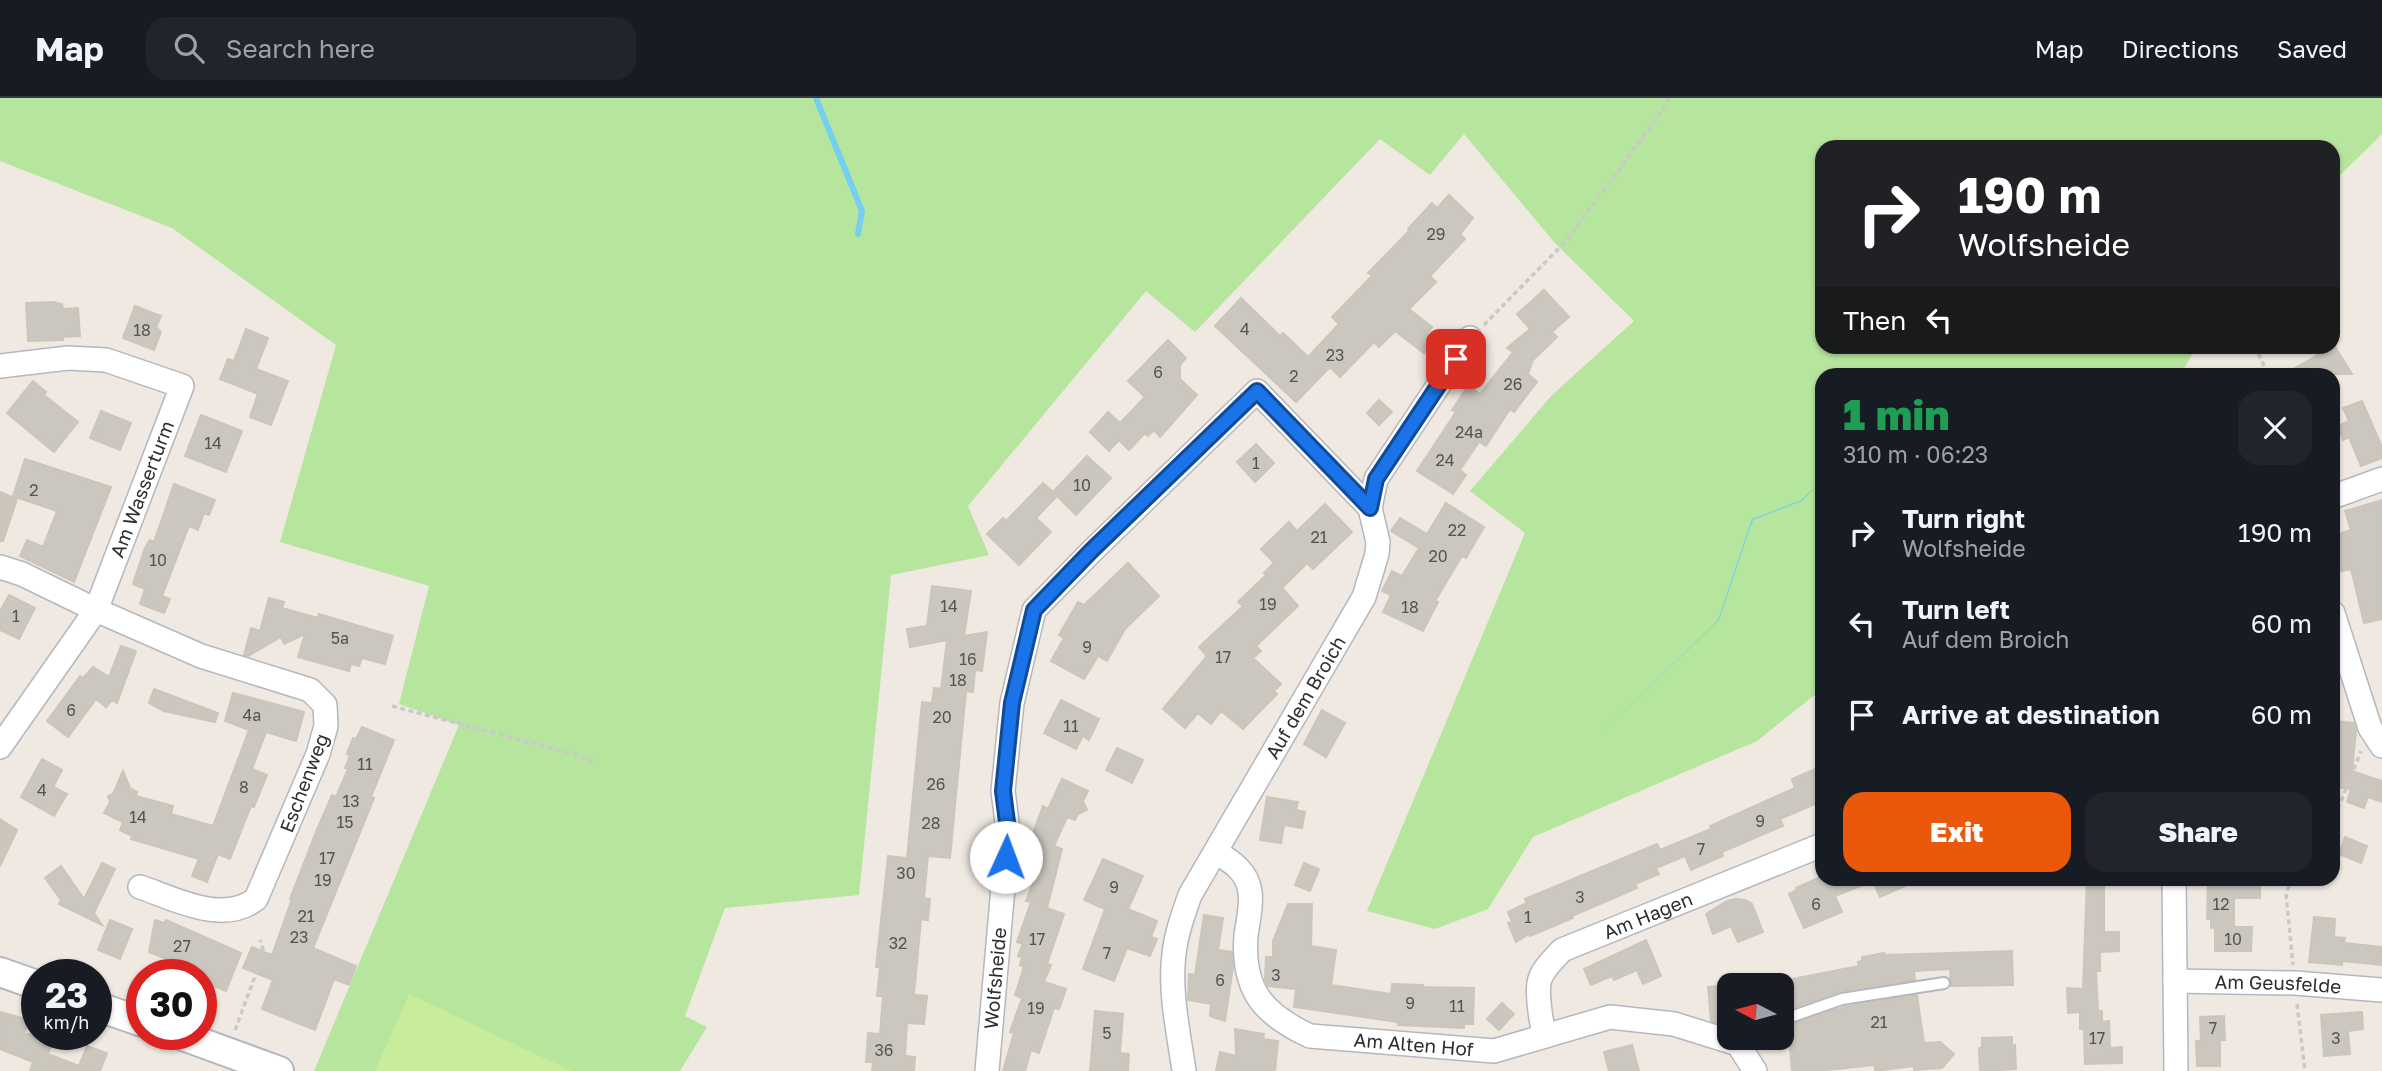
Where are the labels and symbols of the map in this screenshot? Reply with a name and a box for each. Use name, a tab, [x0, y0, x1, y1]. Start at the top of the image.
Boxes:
house number: 29	[1427, 224, 1445, 244]
house number: 4	[1240, 319, 1250, 339]
house number: 18	[133, 320, 151, 340]
pin	[1426, 329, 1486, 389]
house number: 23	[1326, 345, 1344, 365]
house number: 6	[1153, 362, 1163, 382]
house number: 2	[1289, 366, 1299, 386]
house number: 26	[1504, 374, 1522, 394]
street label: Am Wasserturm	[105, 417, 178, 561]
house number: 24a	[1455, 422, 1483, 442]
house number: 14	[204, 433, 222, 453]
house number: 24	[1435, 450, 1455, 470]
house number: 1	[1252, 453, 1260, 473]
house number: 10	[1073, 475, 1091, 495]
house number: 2	[29, 480, 39, 500]
house number: 22	[1448, 520, 1466, 540]
house number: 21	[1310, 527, 1328, 547]
house number: 20	[1428, 546, 1448, 566]
house number: 10	[149, 550, 167, 570]
house number: 19	[1259, 594, 1277, 614]
house number: 14	[940, 596, 958, 616]
house number: 18	[1401, 597, 1419, 617]
house number: 1	[12, 606, 20, 626]
house number: 5a	[331, 628, 349, 648]
street label: Auf dem Broich	[1260, 632, 1350, 763]
house number: 9	[1082, 637, 1092, 657]
house number: 17	[1215, 647, 1231, 667]
house number: 16	[959, 649, 977, 669]
house number: 18	[949, 670, 967, 690]
house number: 6	[66, 700, 76, 720]
house number: 4a	[243, 705, 261, 725]
house number: 20	[932, 707, 952, 727]
house number: 11	[1063, 716, 1079, 736]
street label: Eschenweg	[274, 730, 333, 836]
house number: 11	[357, 754, 373, 774]
house number: 26	[927, 774, 945, 794]
house number: 8	[239, 777, 249, 797]
house number: 4	[37, 780, 47, 800]
house number: 13	[342, 791, 360, 811]
house number: 14	[129, 807, 147, 827]
house number: 9	[1755, 811, 1765, 831]
house number: 15	[336, 812, 354, 832]
house number: 28	[921, 813, 941, 833]
position arrow	[969, 820, 1043, 894]
house number: 7	[1697, 839, 1705, 859]
house number: 17	[319, 848, 335, 868]
house number: 30	[896, 863, 916, 883]
house number: 19	[314, 870, 332, 890]
house number: 9	[1109, 877, 1119, 897]
house number: 3	[1575, 887, 1585, 907]
street label: Am Hagen	[1600, 887, 1696, 943]
house number: 6	[1811, 894, 1821, 914]
house number: 12	[2212, 894, 2230, 914]
house number: 21	[297, 906, 315, 926]
house number: 1	[1524, 907, 1532, 927]
street label: Wolfsheide	[979, 926, 1010, 1030]
house number: 23	[290, 927, 308, 947]
house number: 17	[1029, 929, 1045, 949]
house number: 10	[2224, 929, 2242, 949]
house number: 32	[889, 933, 907, 953]
house number: 27	[173, 936, 191, 956]
house number: 7	[1103, 943, 1111, 963]
speed limit sign: 30	[126, 959, 217, 1050]
house number: 3	[1271, 965, 1281, 985]
house number: 6	[1215, 970, 1225, 990]
street label: Am Geusfelde	[2214, 970, 2342, 998]
north arrow	[1717, 973, 1794, 1050]
house number: 9	[1405, 993, 1415, 1013]
house number: 11	[1449, 996, 1465, 1016]
house number: 19	[1027, 998, 1045, 1018]
house number: 21	[1870, 1012, 1888, 1032]
house number: 7	[2209, 1018, 2217, 1038]
house number: 5	[1102, 1023, 1112, 1043]
street label: Am Alten Hof	[1353, 1028, 1475, 1060]
house number: 17	[2089, 1028, 2105, 1048]
house number: 3	[2331, 1028, 2341, 1048]
house number: 36	[874, 1040, 894, 1060]

